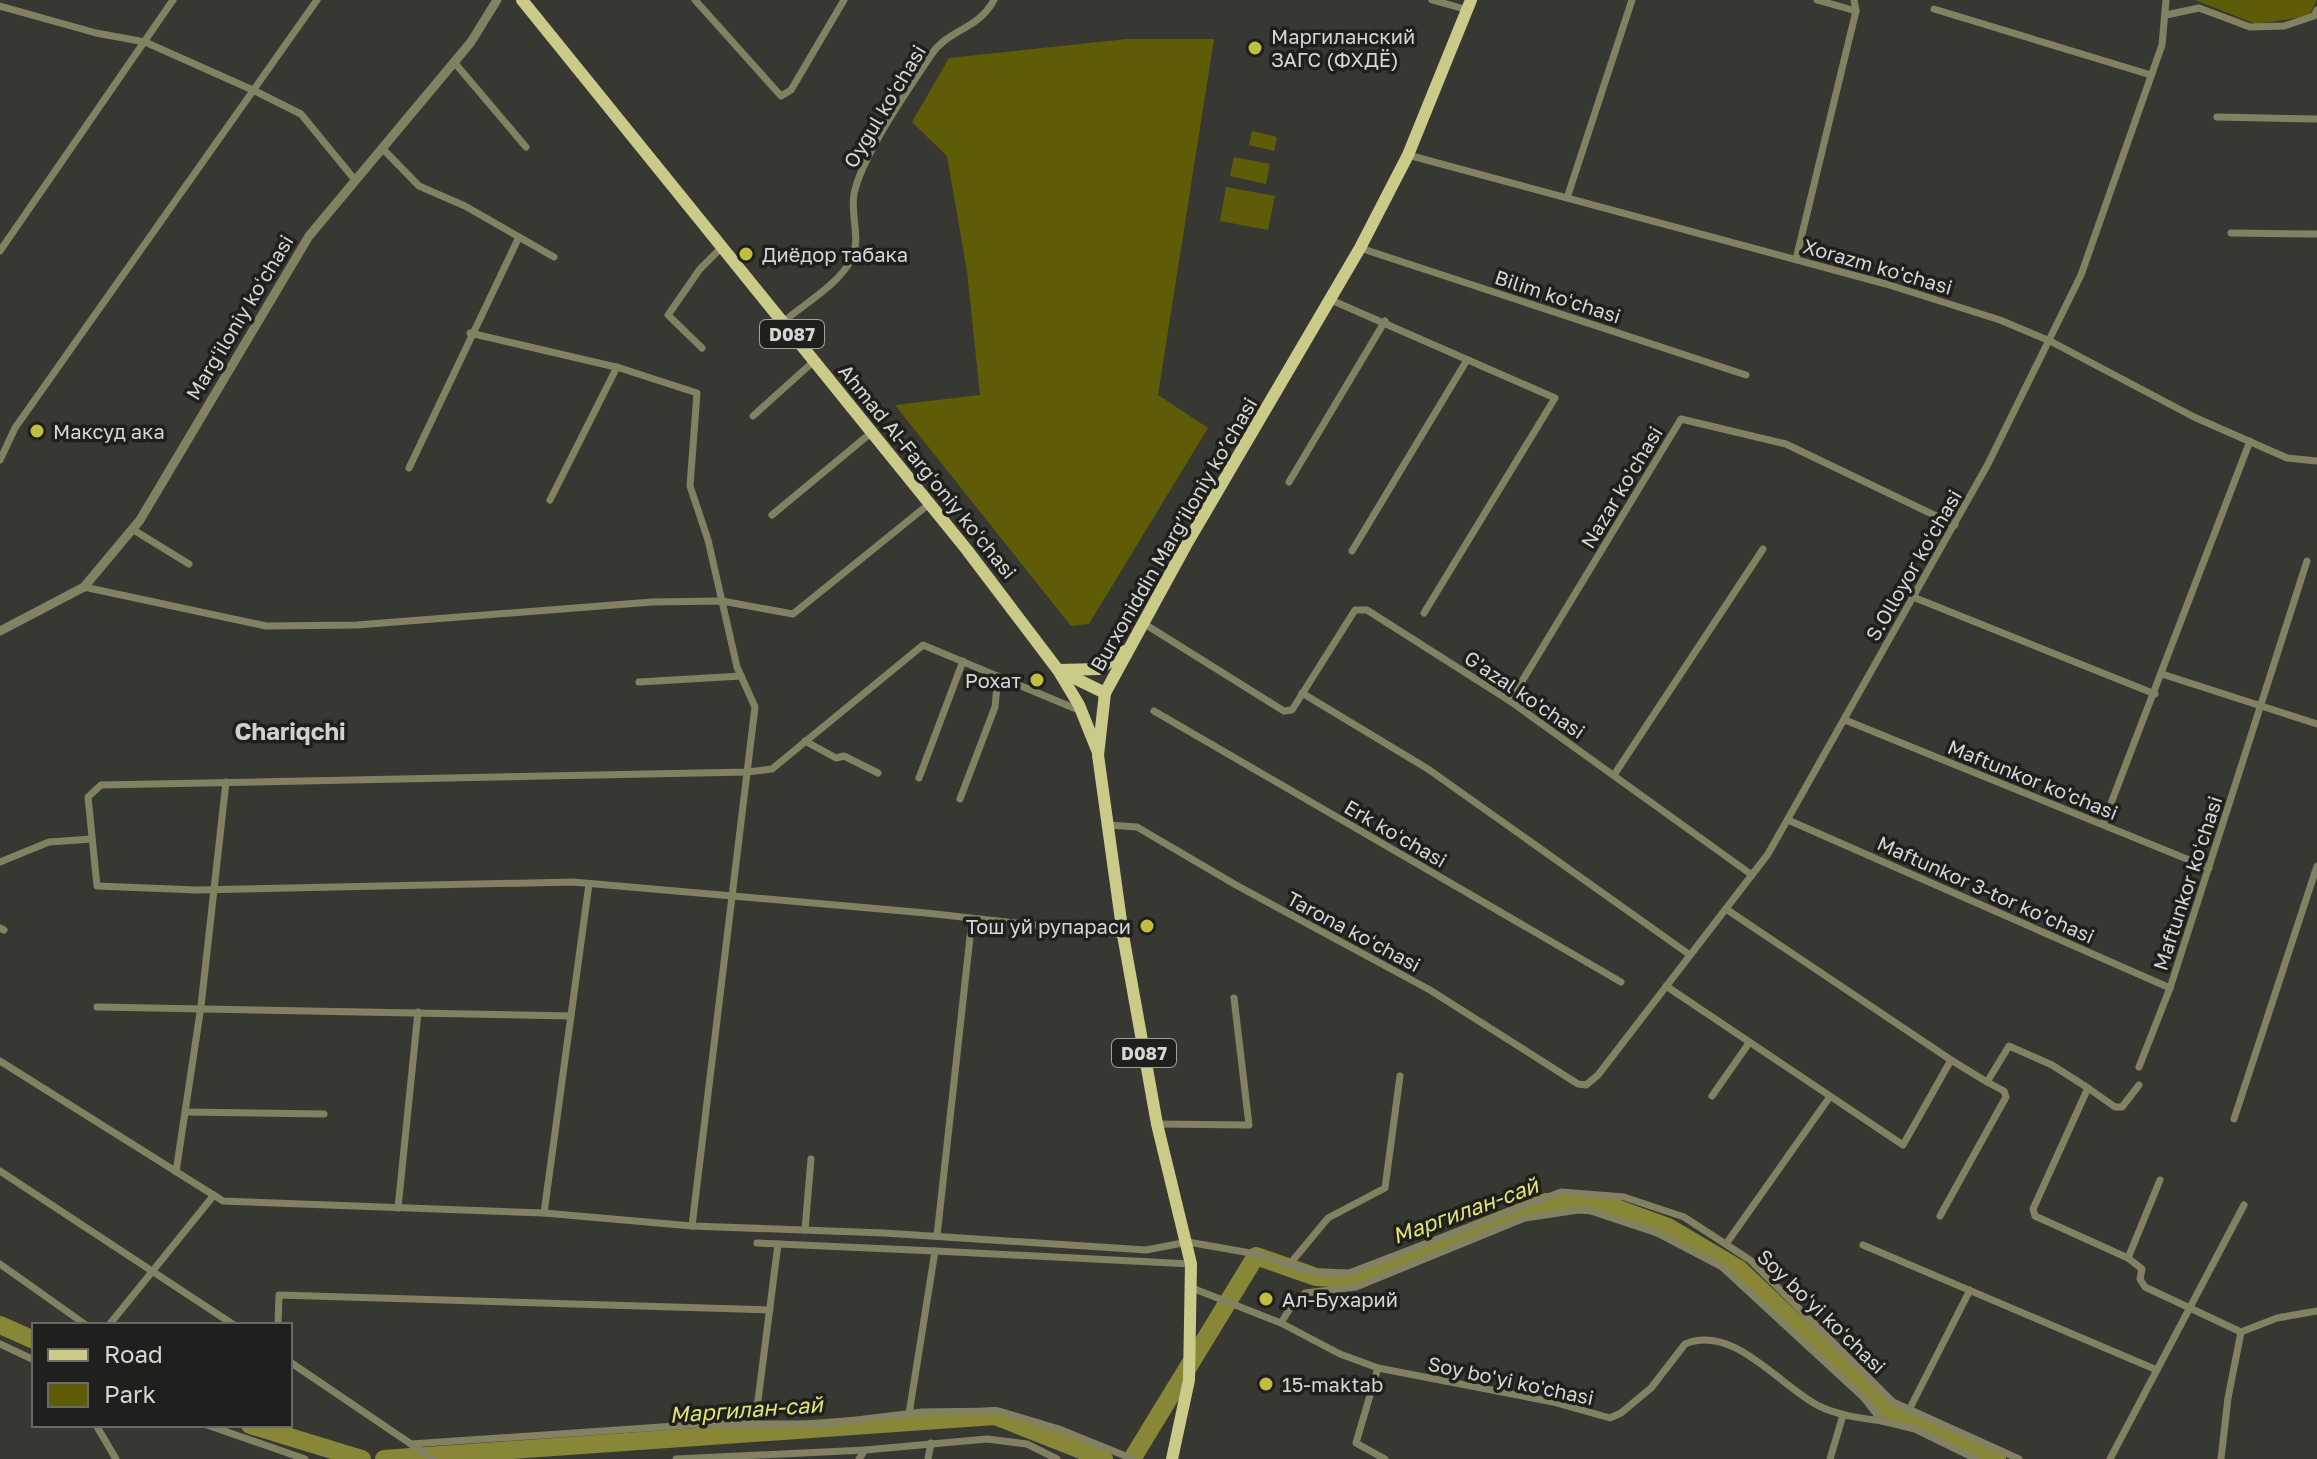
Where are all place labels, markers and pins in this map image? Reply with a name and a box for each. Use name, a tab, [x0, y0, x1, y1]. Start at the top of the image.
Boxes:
place label: Маргиланский ЗАГС (ФХДЁ)	[1271, 24, 1415, 71]
marker: Маргиланский ЗАГС (ФХДЁ)	[1246, 39, 1264, 57]
place label: Диёдор табака	[762, 242, 908, 266]
marker: Диёдор табака	[737, 245, 755, 263]
place label: Максуд ака	[53, 419, 165, 443]
marker: Максуд ака	[28, 422, 46, 440]
place label: Рохат	[965, 668, 1021, 692]
marker: Рохат	[1028, 671, 1046, 689]
place label: Тош уй рупараси	[966, 914, 1131, 938]
marker: Тош уй рупараси	[1138, 917, 1156, 935]
place label: Ал-Бухарий	[1282, 1287, 1398, 1311]
marker: Ал-Бухарий	[1257, 1290, 1275, 1308]
place label: 15-maktab	[1282, 1372, 1383, 1396]
marker: 15-maktab	[1257, 1375, 1275, 1393]

